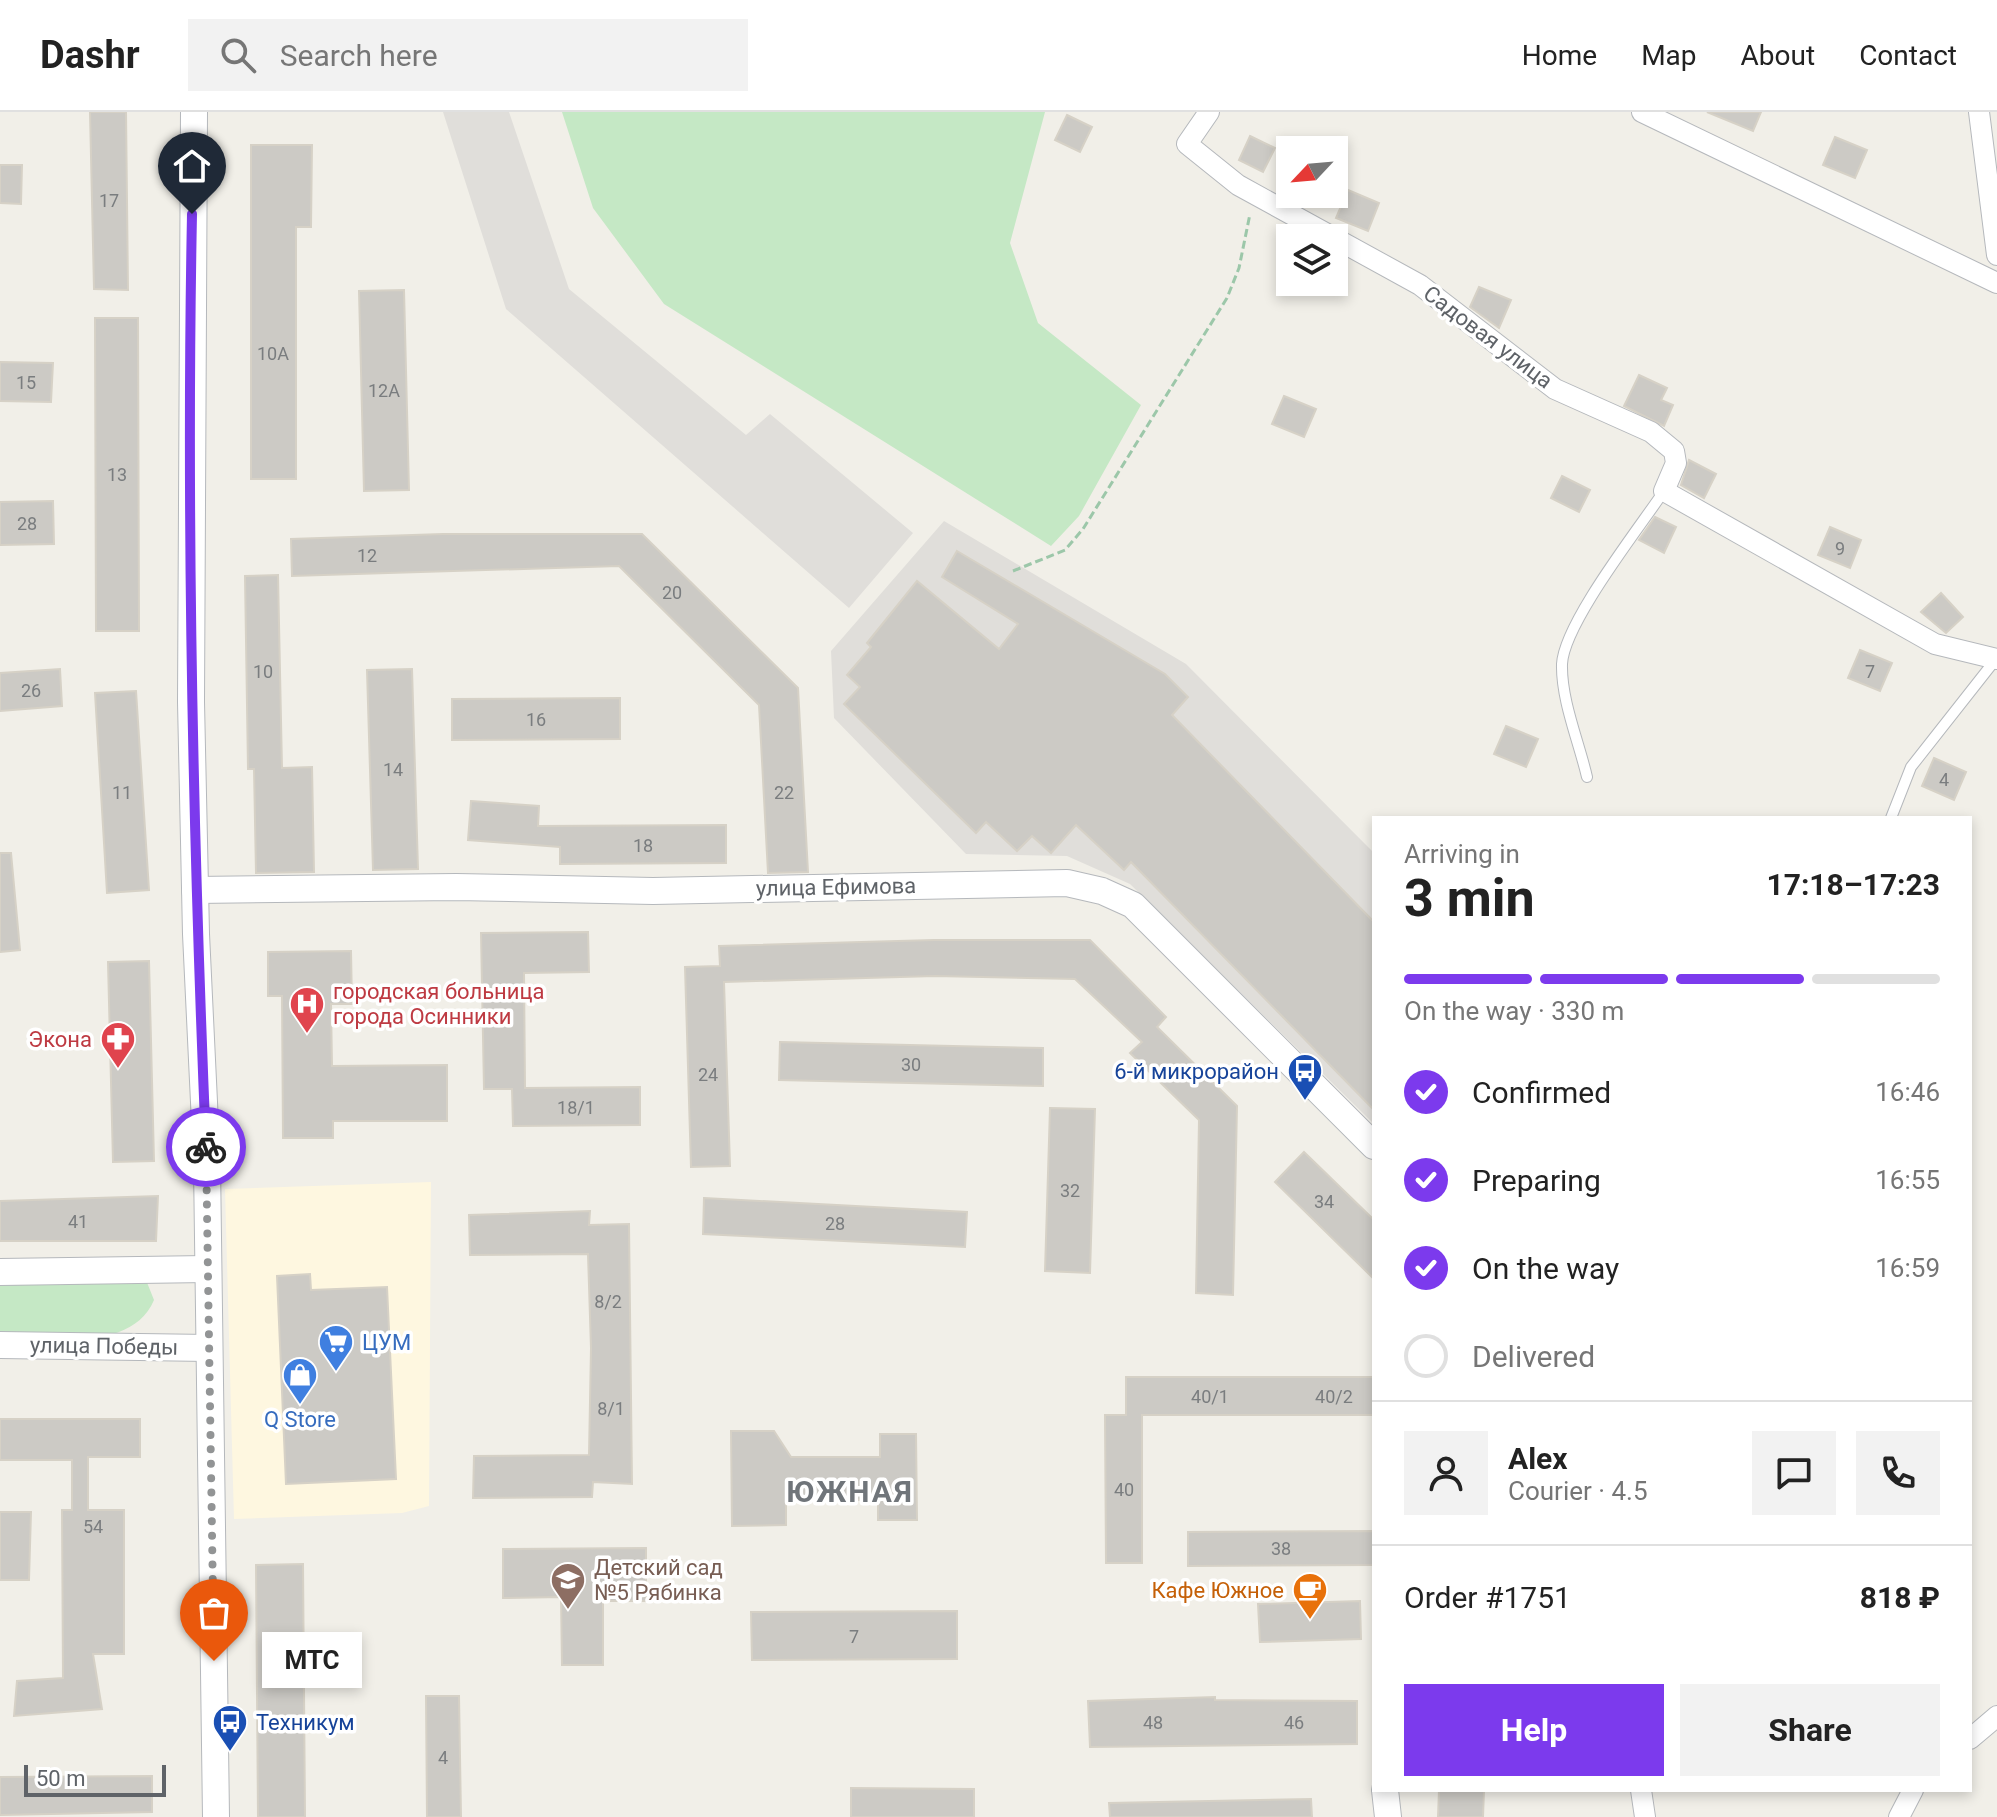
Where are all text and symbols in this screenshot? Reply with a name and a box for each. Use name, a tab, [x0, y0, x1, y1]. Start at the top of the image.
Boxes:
search box	[188, 19, 748, 91]
text: Dashr	[40, 33, 140, 77]
icon: search	[216, 33, 260, 77]
text: Search here	[280, 38, 438, 73]
text: Home	[1522, 39, 1597, 72]
text: Map	[1641, 39, 1697, 72]
text: About	[1741, 39, 1815, 72]
text: Contact	[1859, 39, 1957, 72]
pin	[158, 132, 226, 214]
north arrow	[1276, 136, 1348, 208]
map controls	[1276, 136, 1348, 296]
icon: home	[170, 144, 214, 188]
house number: 17	[99, 190, 119, 211]
button: layers	[1276, 224, 1348, 296]
street label: Садовая улица	[1419, 280, 1557, 394]
house number: 10А	[257, 343, 289, 364]
house number: 15	[16, 372, 36, 393]
house number: 12А	[368, 380, 400, 401]
house number: 13	[107, 464, 127, 485]
house number: 28	[17, 513, 37, 534]
house number: 9	[1835, 538, 1845, 559]
house number: 12	[357, 545, 377, 566]
house number: 20	[662, 582, 682, 603]
house number: 10	[253, 661, 273, 682]
house number: 7	[1865, 661, 1875, 682]
house number: 26	[21, 680, 41, 701]
house number: 16	[526, 709, 546, 730]
house number: 14	[383, 759, 403, 780]
house number: 4	[1939, 769, 1949, 790]
house number: 11	[112, 782, 132, 803]
house number: 22	[774, 782, 794, 803]
house number: 18	[633, 835, 653, 856]
text: Arriving in	[1404, 839, 1520, 869]
text: 17:18–17:23	[1766, 867, 1940, 902]
text: 3 min	[1404, 868, 1535, 929]
street label: улица Ефимова	[756, 873, 916, 901]
place label: городская больница города Осинники	[333, 979, 544, 1029]
hospital icon: городская больница города Осинники	[288, 985, 326, 1035]
text: On the way · 330 m	[1404, 996, 1624, 1026]
pharmacy icon: Экона	[99, 1020, 137, 1070]
place label: Экона	[28, 1027, 92, 1052]
bus stop icon: 6-й микрорайон	[1286, 1052, 1324, 1102]
house number: 30	[901, 1054, 921, 1075]
place label: 6-й микрорайон	[1114, 1059, 1279, 1084]
house number: 24	[698, 1064, 718, 1085]
icon: check	[1404, 1070, 1448, 1114]
text: Confirmed	[1472, 1075, 1611, 1110]
text: 16:46	[1875, 1077, 1940, 1107]
house number: 18/1	[557, 1097, 595, 1118]
courier	[166, 1107, 246, 1187]
icon: bike	[184, 1125, 228, 1169]
icon: check	[1404, 1158, 1448, 1202]
text: Preparing	[1472, 1163, 1601, 1198]
text: 16:55	[1875, 1165, 1940, 1195]
house number: 32	[1060, 1180, 1080, 1201]
house number: 34	[1314, 1191, 1334, 1212]
house number: 41	[68, 1211, 88, 1232]
house number: 28	[825, 1213, 845, 1234]
icon: check	[1404, 1246, 1448, 1290]
text: On the way	[1472, 1251, 1619, 1286]
text: 16:59	[1875, 1253, 1940, 1283]
house number: 8/2	[594, 1291, 622, 1312]
supermarket icon: ЦУМ	[317, 1323, 355, 1373]
place label: ЦУМ	[362, 1330, 411, 1355]
street label: улица Победы	[30, 1332, 178, 1360]
text: Delivered	[1472, 1339, 1595, 1374]
shop icon: Q Store	[281, 1356, 319, 1406]
house number: 40/1	[1191, 1386, 1229, 1407]
house number: 40/2	[1315, 1386, 1353, 1407]
house number: 8/1	[597, 1398, 625, 1419]
place label: Q Store	[264, 1407, 336, 1432]
button: person	[1404, 1431, 1488, 1515]
button: chat	[1752, 1431, 1836, 1515]
button: phone	[1856, 1431, 1940, 1515]
text: Alex	[1508, 1441, 1568, 1476]
district label: ЮЖНАЯ	[786, 1474, 914, 1509]
text: Courier · 4.5	[1508, 1476, 1648, 1506]
house number: 40	[1114, 1479, 1134, 1500]
house number: 54	[83, 1516, 103, 1537]
house number: 38	[1271, 1538, 1291, 1559]
place label: Детский сад №5 Рябинка	[594, 1555, 723, 1605]
school or university icon: Детский сад №5 Рябинка	[549, 1561, 587, 1611]
cafe icon: Кафе Южное	[1291, 1571, 1329, 1621]
place label: Кафе Южное	[1151, 1578, 1284, 1603]
pin	[180, 1579, 248, 1661]
text: Order #1751	[1404, 1580, 1571, 1615]
text: 818 ₽	[1860, 1580, 1940, 1615]
icon: bag	[192, 1591, 236, 1635]
house number: 7	[849, 1626, 859, 1647]
callout: МТС	[262, 1633, 362, 1689]
text: МТС	[284, 1645, 340, 1675]
button: Help	[1404, 1684, 1664, 1776]
button: Share	[1680, 1684, 1940, 1776]
bus stop icon: Техникум	[211, 1703, 249, 1753]
place label: Техникум	[256, 1710, 355, 1735]
house number: 48	[1143, 1712, 1163, 1733]
house number: 46	[1284, 1712, 1304, 1733]
house number: 4	[438, 1747, 448, 1768]
scale bar	[24, 1761, 166, 1797]
text: 50 m	[36, 1766, 85, 1791]

